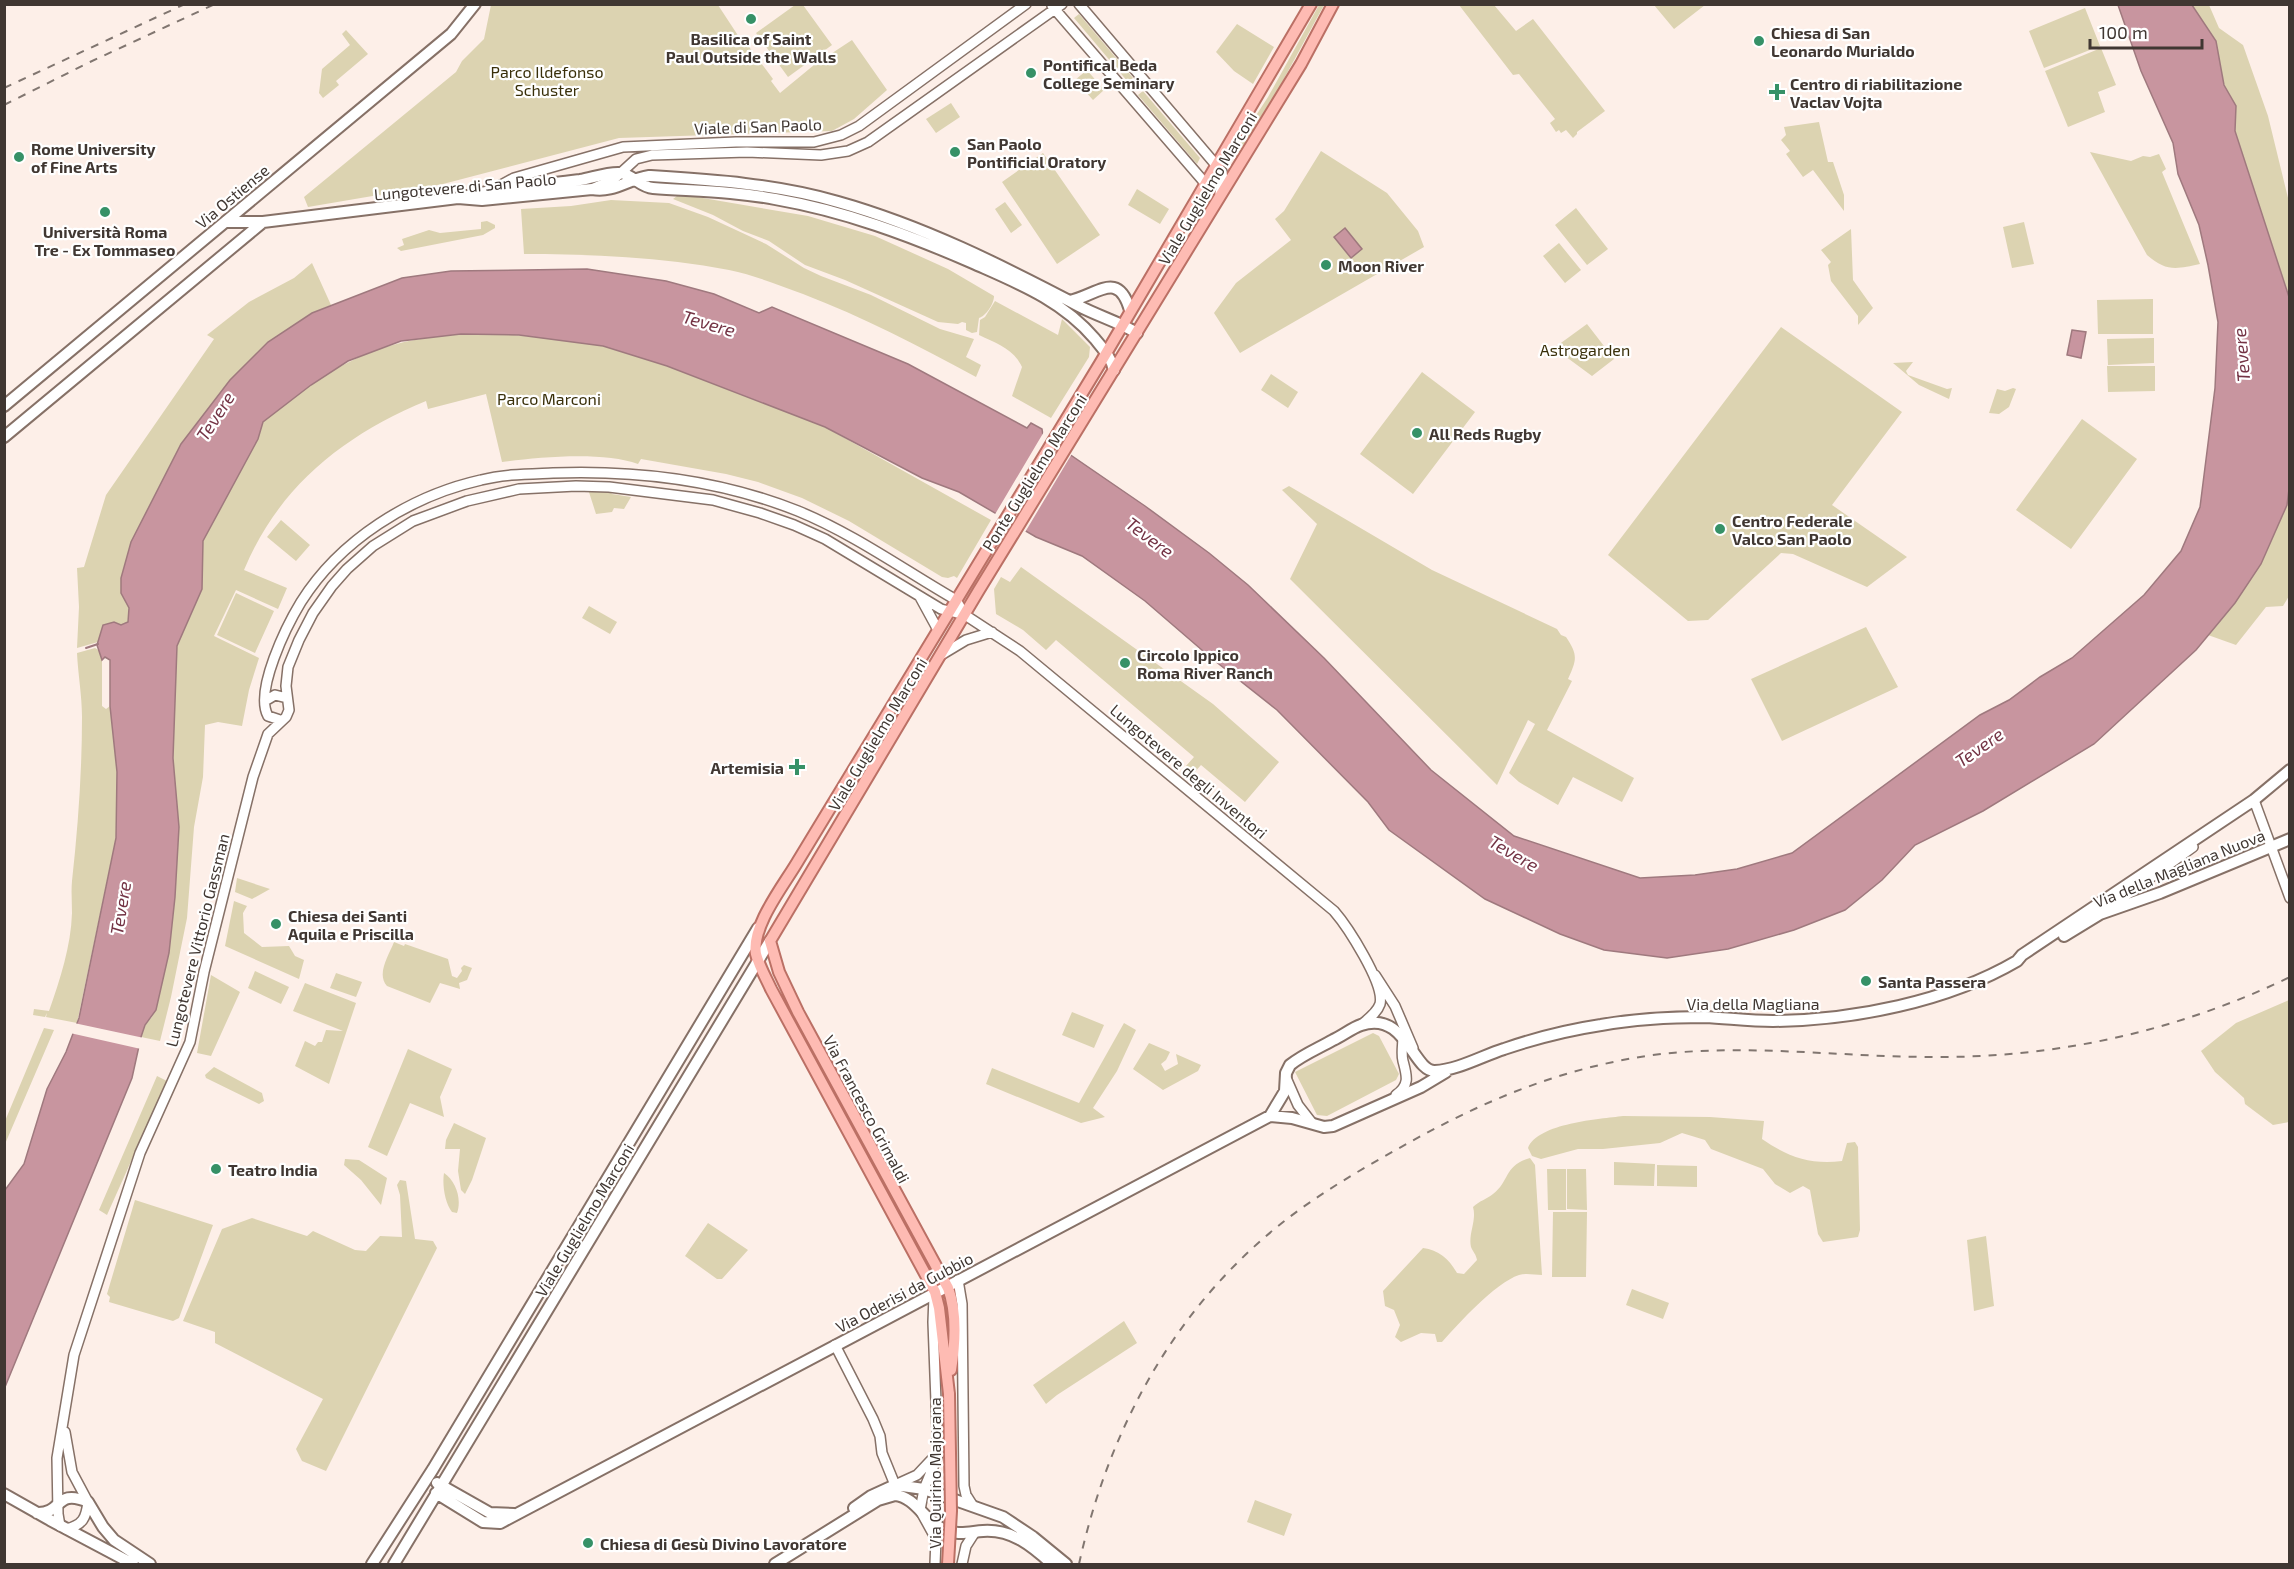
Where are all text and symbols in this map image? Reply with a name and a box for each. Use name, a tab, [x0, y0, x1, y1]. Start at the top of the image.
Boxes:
marker: Basilica of Saint Paul Outside the Walls	[744, 12, 758, 26]
scale bar	[2090, 12, 2202, 50]
text: 100 m	[2099, 21, 2148, 43]
place label: Chiesa di San Leonardo Murialdo	[1771, 23, 1915, 60]
place label: Basilica of Saint Paul Outside the Walls	[666, 29, 836, 66]
marker: Chiesa di San Leonardo Murialdo	[1752, 34, 1766, 48]
place label: Pontifical Beda College Seminary	[1043, 55, 1175, 93]
park label: Parco Ildefonso Schuster	[491, 62, 603, 99]
marker: Pontifical Beda College Seminary	[1024, 66, 1038, 80]
place label: Centro di riabilitazione Vaclav Vojta	[1790, 74, 1962, 111]
marker: Centro di riabilitazione Vaclav Vojta	[1768, 83, 1786, 101]
street label: Viale Guglielmo Marconi	[1154, 108, 1260, 268]
street label: Viale di San Paolo	[694, 114, 822, 138]
place label: San Paolo Pontificial Oratory	[967, 134, 1106, 172]
place label: Rome University of Fine Arts	[31, 139, 156, 176]
marker: San Paolo Pontificial Oratory	[948, 145, 962, 159]
marker: Rome University of Fine Arts	[12, 150, 26, 164]
street label: Via Ostiense	[192, 160, 272, 232]
street label: Lungotevere di San Paolo	[373, 169, 557, 203]
marker: Università Roma Tre - Ex Tommaseo	[98, 205, 112, 219]
place label: Università Roma Tre - Ex Tommaseo	[35, 222, 175, 259]
place label: Moon River	[1338, 256, 1424, 275]
marker: Moon River	[1319, 258, 1333, 272]
water label: Tevere	[680, 305, 738, 341]
water label: Tevere	[2228, 327, 2254, 383]
park label: Astrogarden	[1540, 340, 1630, 359]
water label: Tevere	[191, 387, 239, 445]
park label: Parco Marconi	[497, 389, 601, 408]
street label: Ponte Guglielmo Marconi	[978, 390, 1090, 554]
place label: All Reds Rugby	[1429, 424, 1541, 444]
marker: All Reds Rugby	[1410, 426, 1424, 440]
place label: Centro Federale Valco San Paolo	[1732, 511, 1853, 548]
water label: Tevere	[1122, 512, 1178, 562]
marker: Centro Federale Valco San Paolo	[1713, 522, 1727, 536]
place label: Circolo Ippico Roma River Ranch	[1137, 645, 1273, 682]
street label: Viale Guglielmo Marconi	[824, 654, 930, 814]
marker: Circolo Ippico Roma River Ranch	[1118, 656, 1132, 670]
street label: Lungotevere degli Inventori	[1107, 700, 1271, 842]
water label: Tevere	[1951, 722, 2008, 771]
place label: Artemisia	[711, 758, 784, 777]
marker: Artemisia	[788, 758, 806, 776]
street label: Via della Magliana Nuova	[2091, 825, 2267, 911]
water label: Tevere	[1485, 830, 1543, 876]
street label: Lungotevere Vittorio Gassman	[161, 831, 233, 1049]
water label: Tevere	[105, 879, 135, 936]
place label: Chiesa dei Santi Aquila e Priscilla	[288, 906, 414, 943]
marker: Chiesa dei Santi Aquila e Priscilla	[269, 917, 283, 931]
place label: Santa Passera	[1878, 972, 1986, 991]
marker: Santa Passera	[1859, 974, 1873, 988]
street label: Via della Magliana	[1686, 994, 1820, 1013]
street label: Via Francesco Grimaldi	[820, 1032, 914, 1186]
street label: Viale Guglielmo Marconi	[531, 1140, 637, 1300]
place label: Teatro India	[228, 1160, 318, 1179]
marker: Teatro India	[209, 1162, 223, 1176]
street label: Via Oderisi da Gubbio	[832, 1248, 976, 1336]
street label: Via Quirino Majorana	[925, 1397, 945, 1549]
place label: Chiesa di Gesù Divino Lavoratore	[600, 1534, 847, 1553]
marker: Chiesa di Gesù Divino Lavoratore	[581, 1536, 595, 1550]

